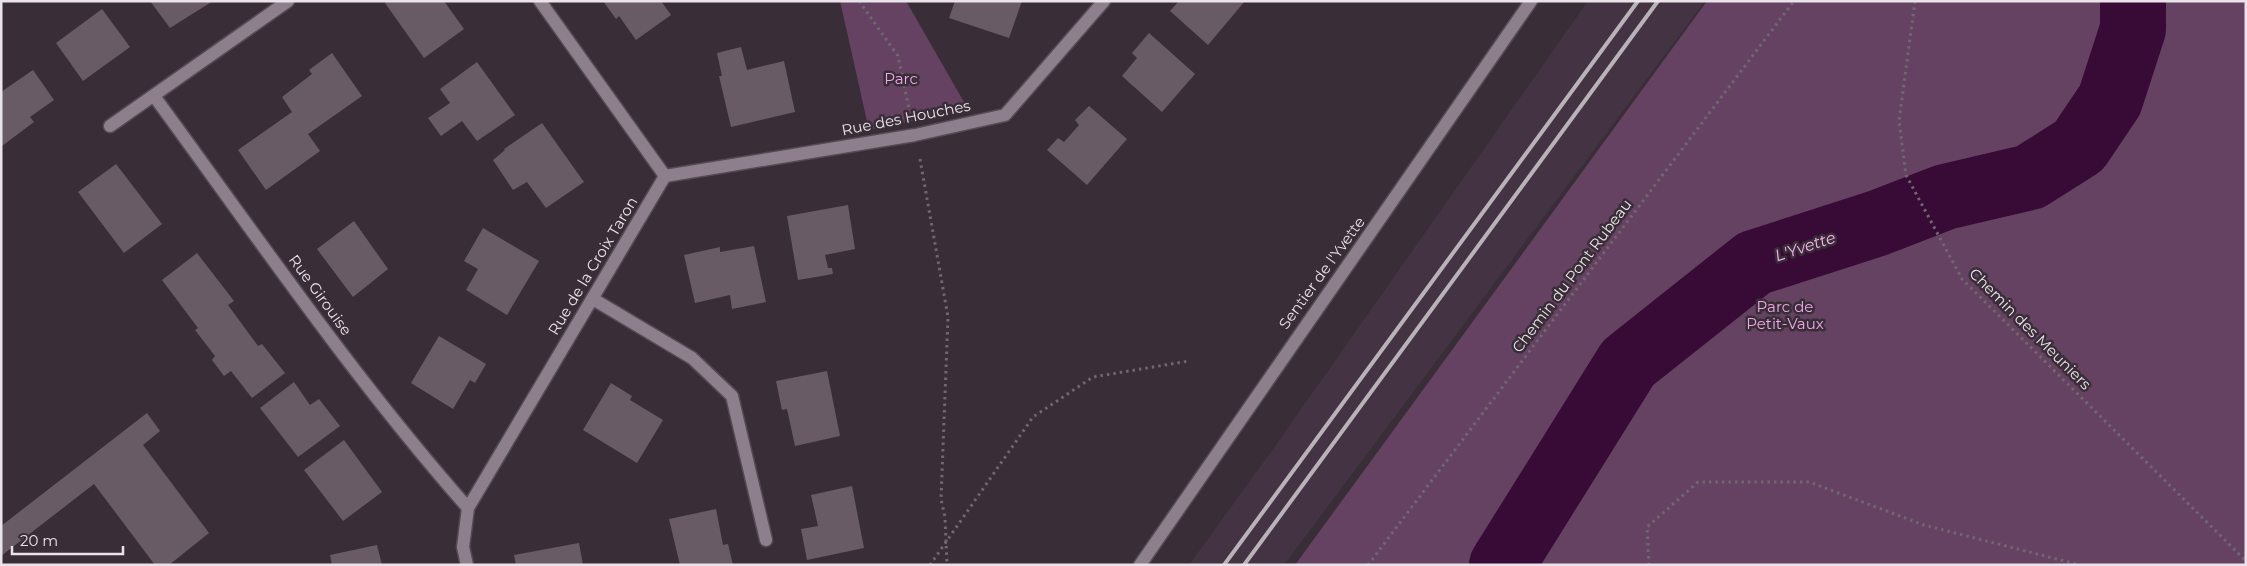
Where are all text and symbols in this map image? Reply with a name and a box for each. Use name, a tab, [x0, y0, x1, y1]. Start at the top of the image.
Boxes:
park label: Parc	[884, 69, 918, 88]
street label: Rue des Houches	[840, 96, 972, 139]
street label: Rue de la Croix Taron	[544, 193, 641, 338]
street label: Chemin du Pont Rubeau	[1508, 195, 1635, 356]
street label: Sentier de l'Yvette	[1274, 213, 1369, 333]
water label: L'Yvette	[1772, 228, 1838, 265]
street label: Rue Girouise	[285, 251, 356, 339]
street label: Chemin des Meuniers	[1966, 264, 2095, 393]
park label: Parc de Petit-Vaux	[1746, 297, 1824, 333]
scale bar	[12, 524, 124, 556]
text: 20 m	[20, 531, 58, 550]

